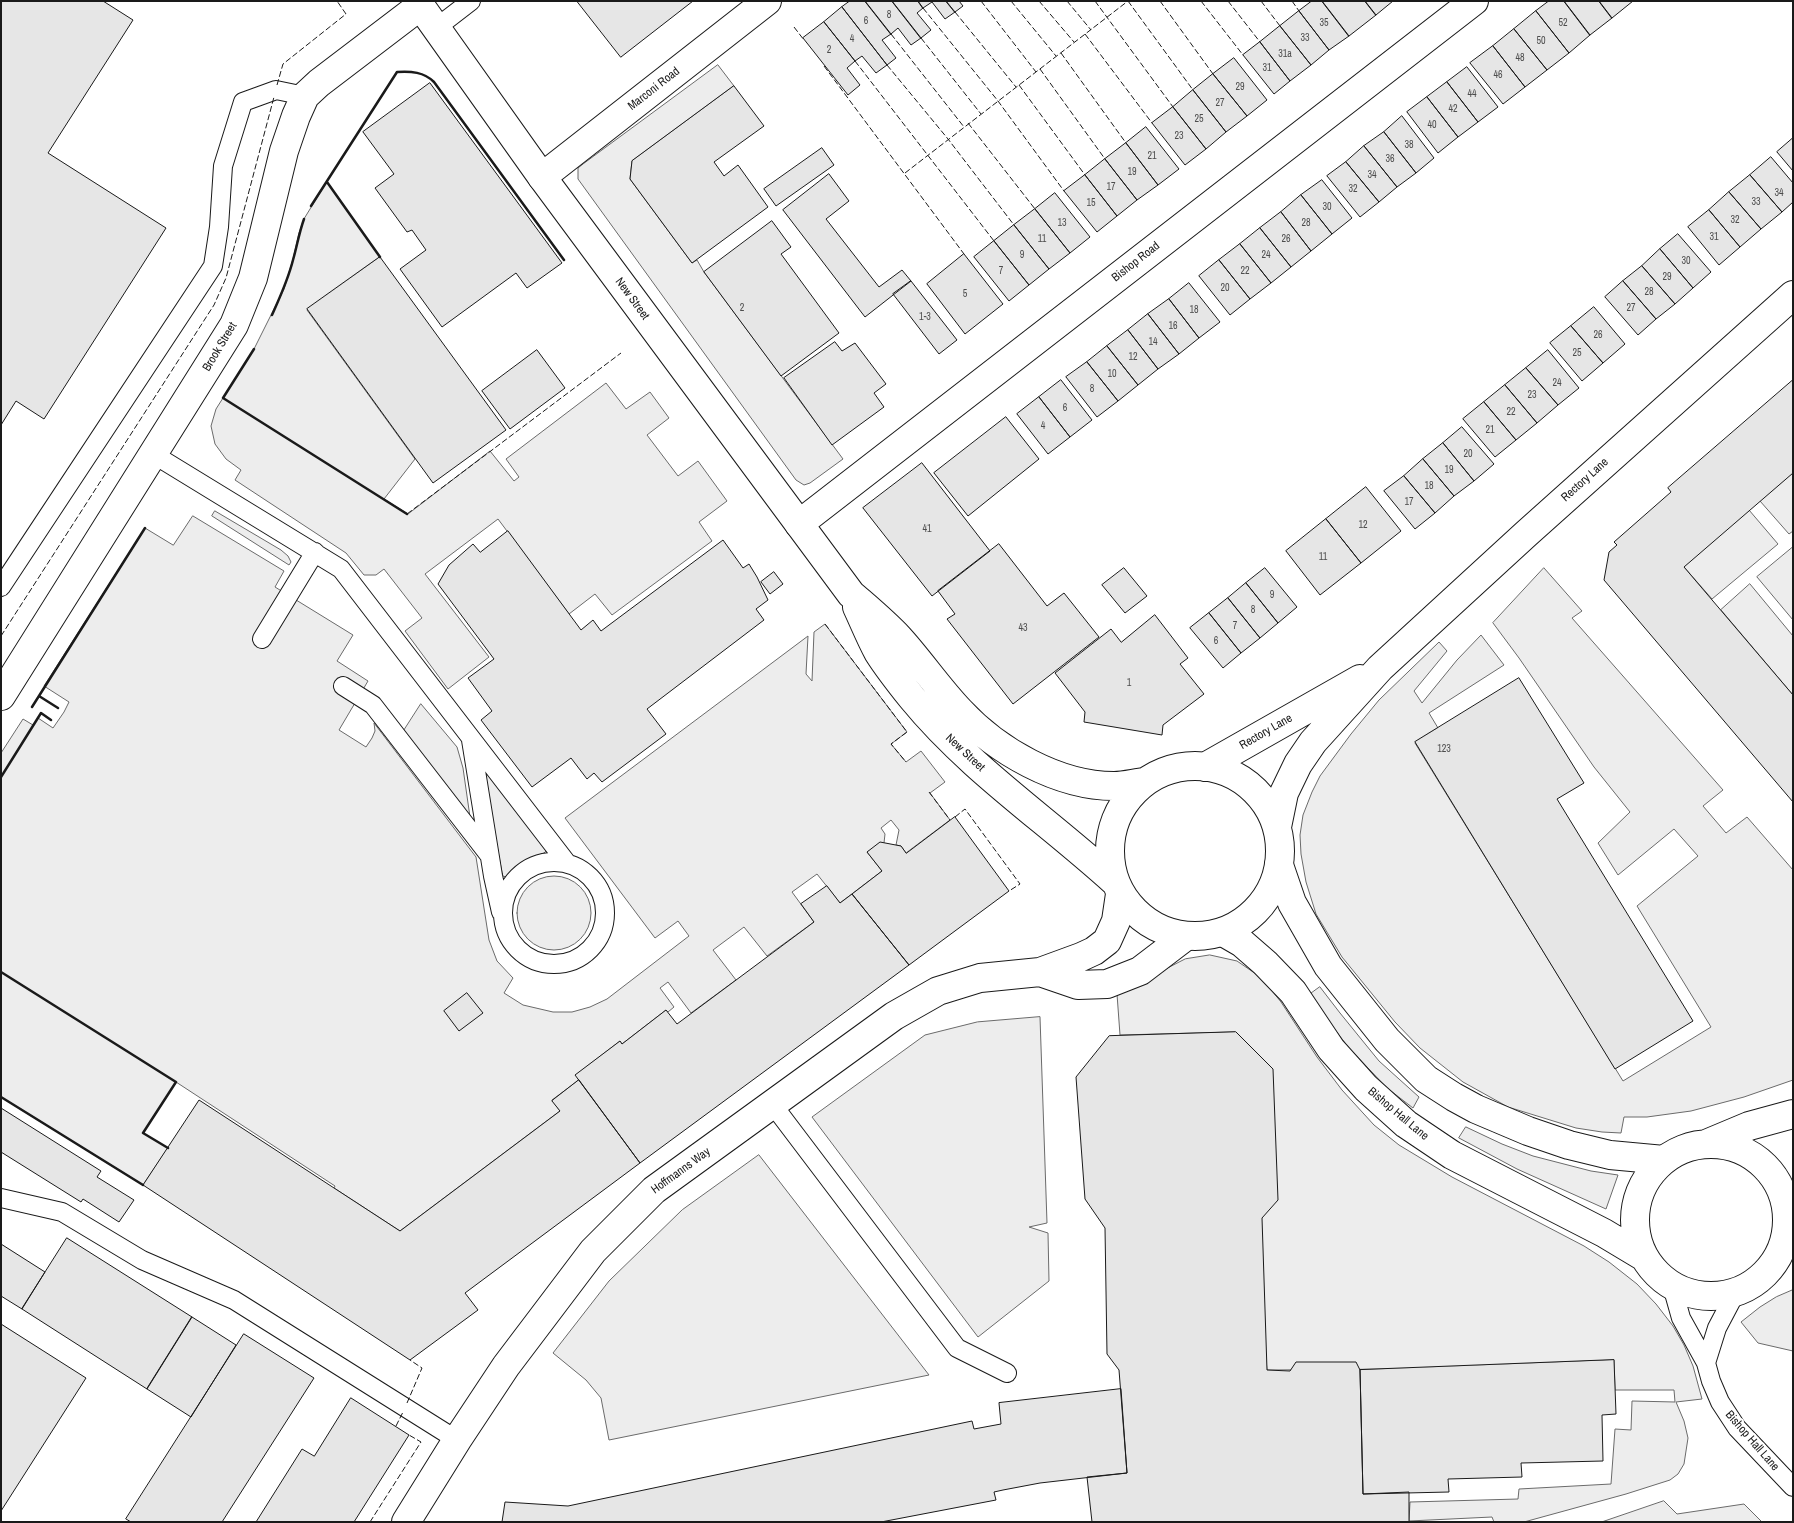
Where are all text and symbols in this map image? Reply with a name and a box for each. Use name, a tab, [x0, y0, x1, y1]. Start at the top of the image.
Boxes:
house number: 8	[887, 9, 891, 21]
house number: 6	[864, 15, 868, 27]
house number: 35	[1319, 17, 1329, 29]
house number: 52	[1558, 17, 1568, 29]
house number: 33	[1300, 32, 1310, 44]
house number: 4	[850, 33, 854, 45]
house number: 50	[1536, 35, 1546, 47]
house number: 2	[827, 44, 831, 56]
house number: 31a	[1278, 48, 1292, 60]
house number: 48	[1515, 52, 1525, 64]
house number: 31	[1262, 62, 1272, 74]
street label: Marconi Road	[625, 64, 683, 114]
house number: 46	[1493, 69, 1503, 81]
house number: 29	[1235, 81, 1245, 93]
house number: 44	[1467, 88, 1477, 100]
house number: 27	[1215, 97, 1225, 109]
house number: 42	[1448, 103, 1458, 115]
house number: 25	[1194, 113, 1204, 125]
house number: 40	[1427, 119, 1437, 131]
house number: 23	[1174, 130, 1184, 142]
house number: 38	[1404, 139, 1414, 151]
house number: 21	[1147, 150, 1157, 162]
house number: 36	[1385, 153, 1395, 165]
house number: 19	[1127, 166, 1137, 178]
house number: 34	[1367, 169, 1377, 181]
house number: 17	[1106, 181, 1116, 193]
house number: 32	[1348, 183, 1358, 195]
house number: 34	[1774, 187, 1784, 199]
house number: 33	[1751, 196, 1761, 208]
house number: 15	[1086, 197, 1096, 209]
house number: 30	[1322, 201, 1332, 213]
house number: 32	[1730, 214, 1740, 226]
house number: 13	[1057, 217, 1067, 229]
house number: 28	[1301, 217, 1311, 229]
house number: 31	[1709, 231, 1719, 243]
house number: 11	[1038, 233, 1046, 245]
house number: 26	[1281, 233, 1291, 245]
street label: Bishop Road	[1109, 239, 1163, 285]
house number: 9	[1020, 249, 1024, 261]
house number: 24	[1261, 249, 1271, 261]
house number: 30	[1681, 255, 1691, 267]
house number: 7	[999, 265, 1003, 277]
house number: 22	[1240, 265, 1250, 277]
house number: 29	[1662, 271, 1672, 283]
street label: New Street	[612, 275, 652, 323]
house number: 20	[1220, 282, 1230, 294]
house number: 28	[1644, 286, 1654, 298]
house number: 5	[963, 288, 967, 300]
house number: 2	[740, 302, 744, 314]
house number: 27	[1626, 302, 1636, 314]
house number: 18	[1189, 304, 1199, 316]
house number: 1-3	[919, 311, 931, 323]
street label: Brook Street	[200, 320, 240, 374]
house number: 16	[1168, 320, 1178, 332]
house number: 26	[1593, 329, 1603, 341]
house number: 14	[1148, 336, 1158, 348]
house number: 25	[1572, 347, 1582, 359]
house number: 12	[1128, 351, 1138, 363]
house number: 10	[1107, 368, 1117, 380]
house number: 24	[1552, 377, 1562, 389]
house number: 8	[1090, 383, 1094, 395]
house number: 23	[1527, 389, 1537, 401]
house number: 6	[1063, 402, 1067, 414]
house number: 22	[1506, 406, 1516, 418]
house number: 4	[1041, 420, 1045, 432]
house number: 21	[1485, 424, 1495, 436]
house number: 20	[1463, 448, 1473, 460]
street label: Rectory Lane	[1558, 455, 1612, 505]
house number: 19	[1444, 464, 1454, 476]
house number: 18	[1424, 480, 1434, 492]
house number: 17	[1404, 496, 1414, 508]
house number: 12	[1358, 519, 1368, 531]
house number: 41	[922, 523, 932, 535]
house number: 11	[1319, 551, 1327, 563]
house number: 9	[1270, 589, 1274, 601]
house number: 8	[1251, 604, 1255, 616]
house number: 7	[1233, 620, 1237, 632]
house number: 43	[1018, 622, 1028, 634]
house number: 6	[1214, 635, 1218, 647]
house number: 1	[1127, 677, 1131, 689]
street label: Rectory Lane	[1237, 711, 1295, 753]
street label: New Street	[942, 731, 988, 775]
house number: 123	[1437, 743, 1451, 755]
street label: Bishop Hall Lane	[1365, 1084, 1431, 1144]
street label: Hoffmanns Way	[649, 1145, 713, 1197]
street label: Bishop Hall Lane	[1722, 1408, 1782, 1474]

